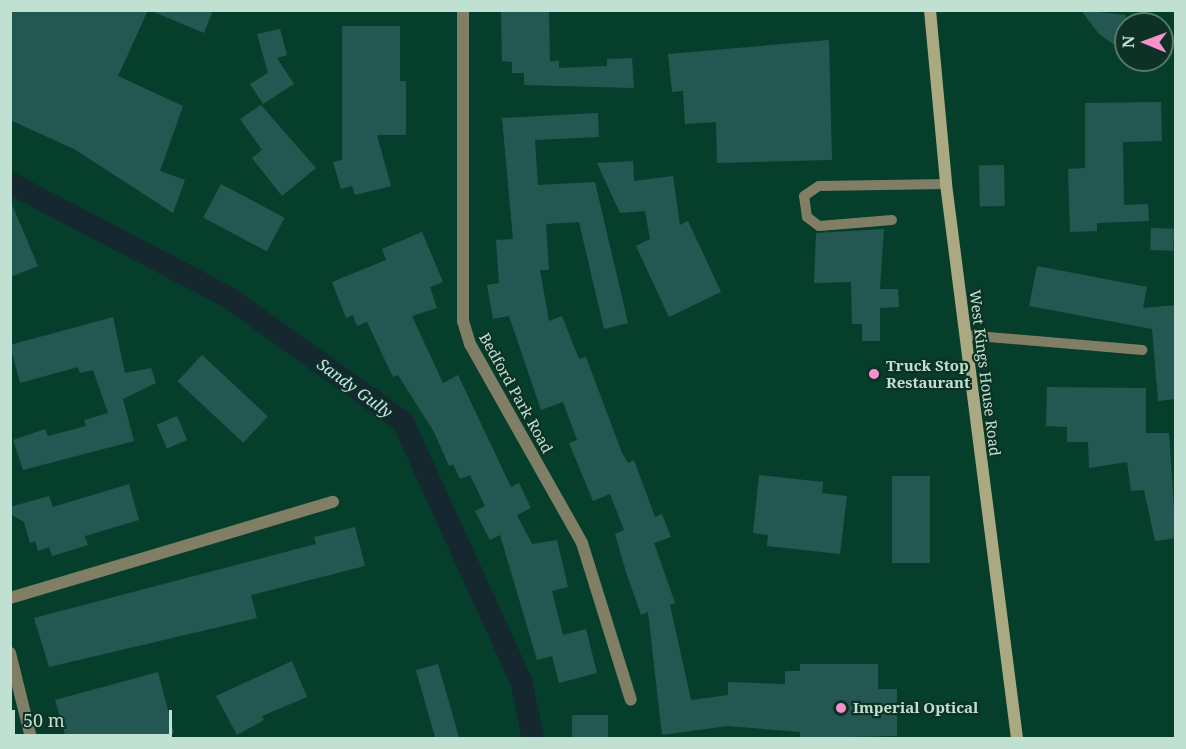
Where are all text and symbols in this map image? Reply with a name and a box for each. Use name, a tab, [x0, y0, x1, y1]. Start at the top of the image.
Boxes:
north arrow	[1114, 12, 1174, 72]
text: N	[1117, 35, 1139, 48]
street label: West Kings House Road	[966, 289, 1004, 457]
street label: Bedford Park Road	[475, 330, 557, 456]
water label: Sandy Gully	[314, 354, 396, 422]
place label: Truck Stop Restaurant	[886, 356, 970, 391]
marker: Truck Stop Restaurant	[867, 367, 881, 381]
scale bar	[15, 698, 176, 736]
place label: Imperial Optical	[853, 699, 978, 717]
marker: Imperial Optical	[834, 701, 848, 715]
text: 50 m	[23, 708, 65, 732]

